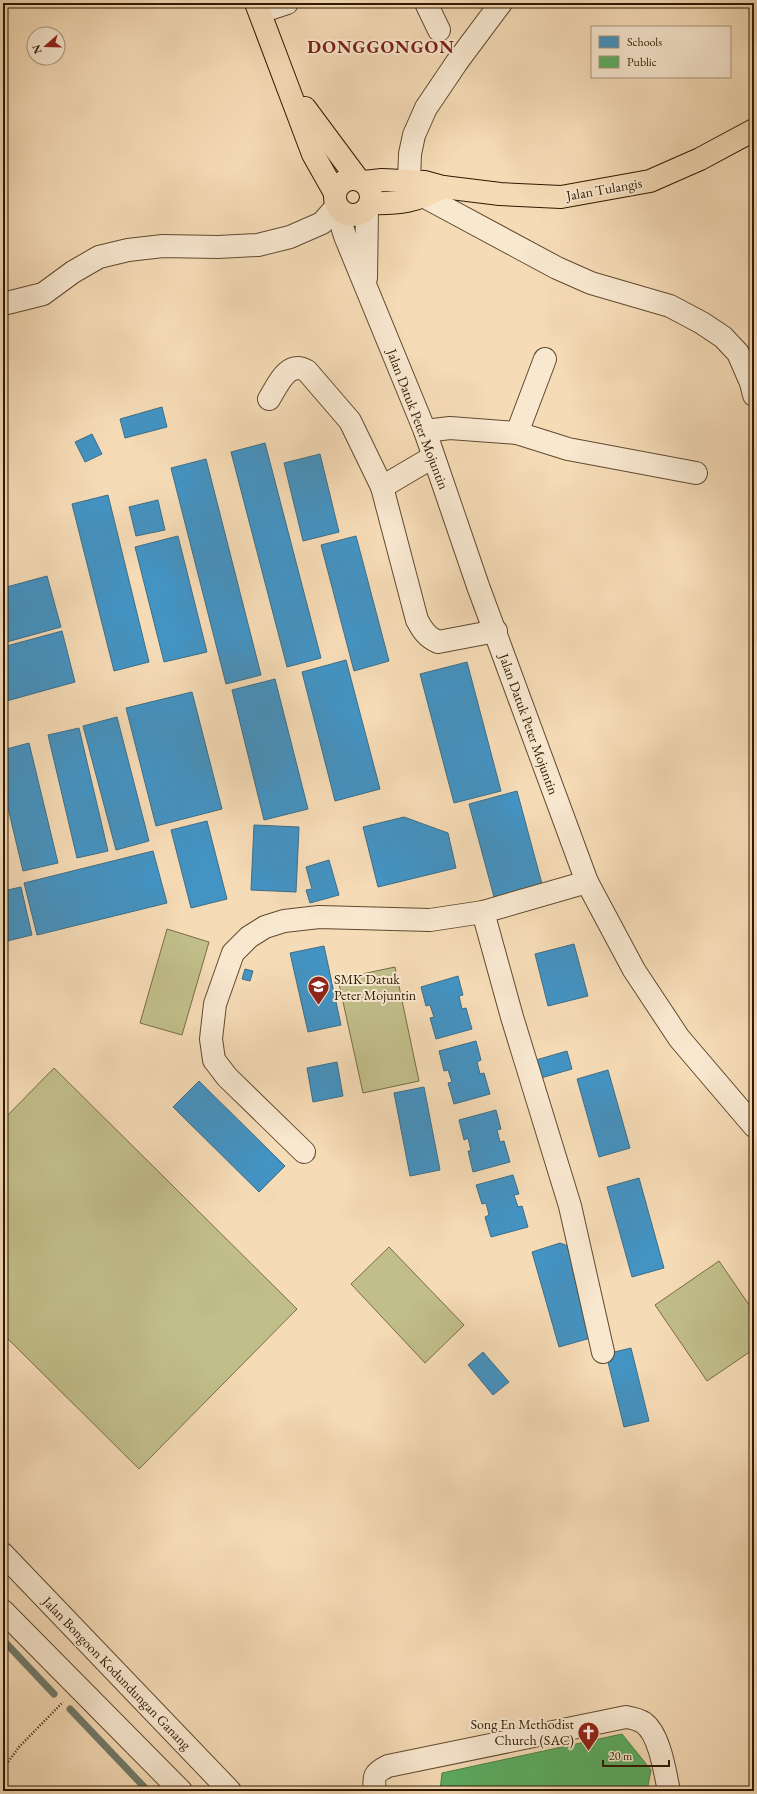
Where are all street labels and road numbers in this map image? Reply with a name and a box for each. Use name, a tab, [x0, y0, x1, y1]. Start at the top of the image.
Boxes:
street label: Jalan Tulangis	[564, 173, 644, 205]
street label: Jalan Datuk Peter Mojuntin	[383, 345, 453, 492]
street label: Jalan Datuk Peter Mojuntin	[495, 650, 563, 798]
street label: Jalan Bongoon Kodundungan Ganang	[38, 1592, 196, 1754]

